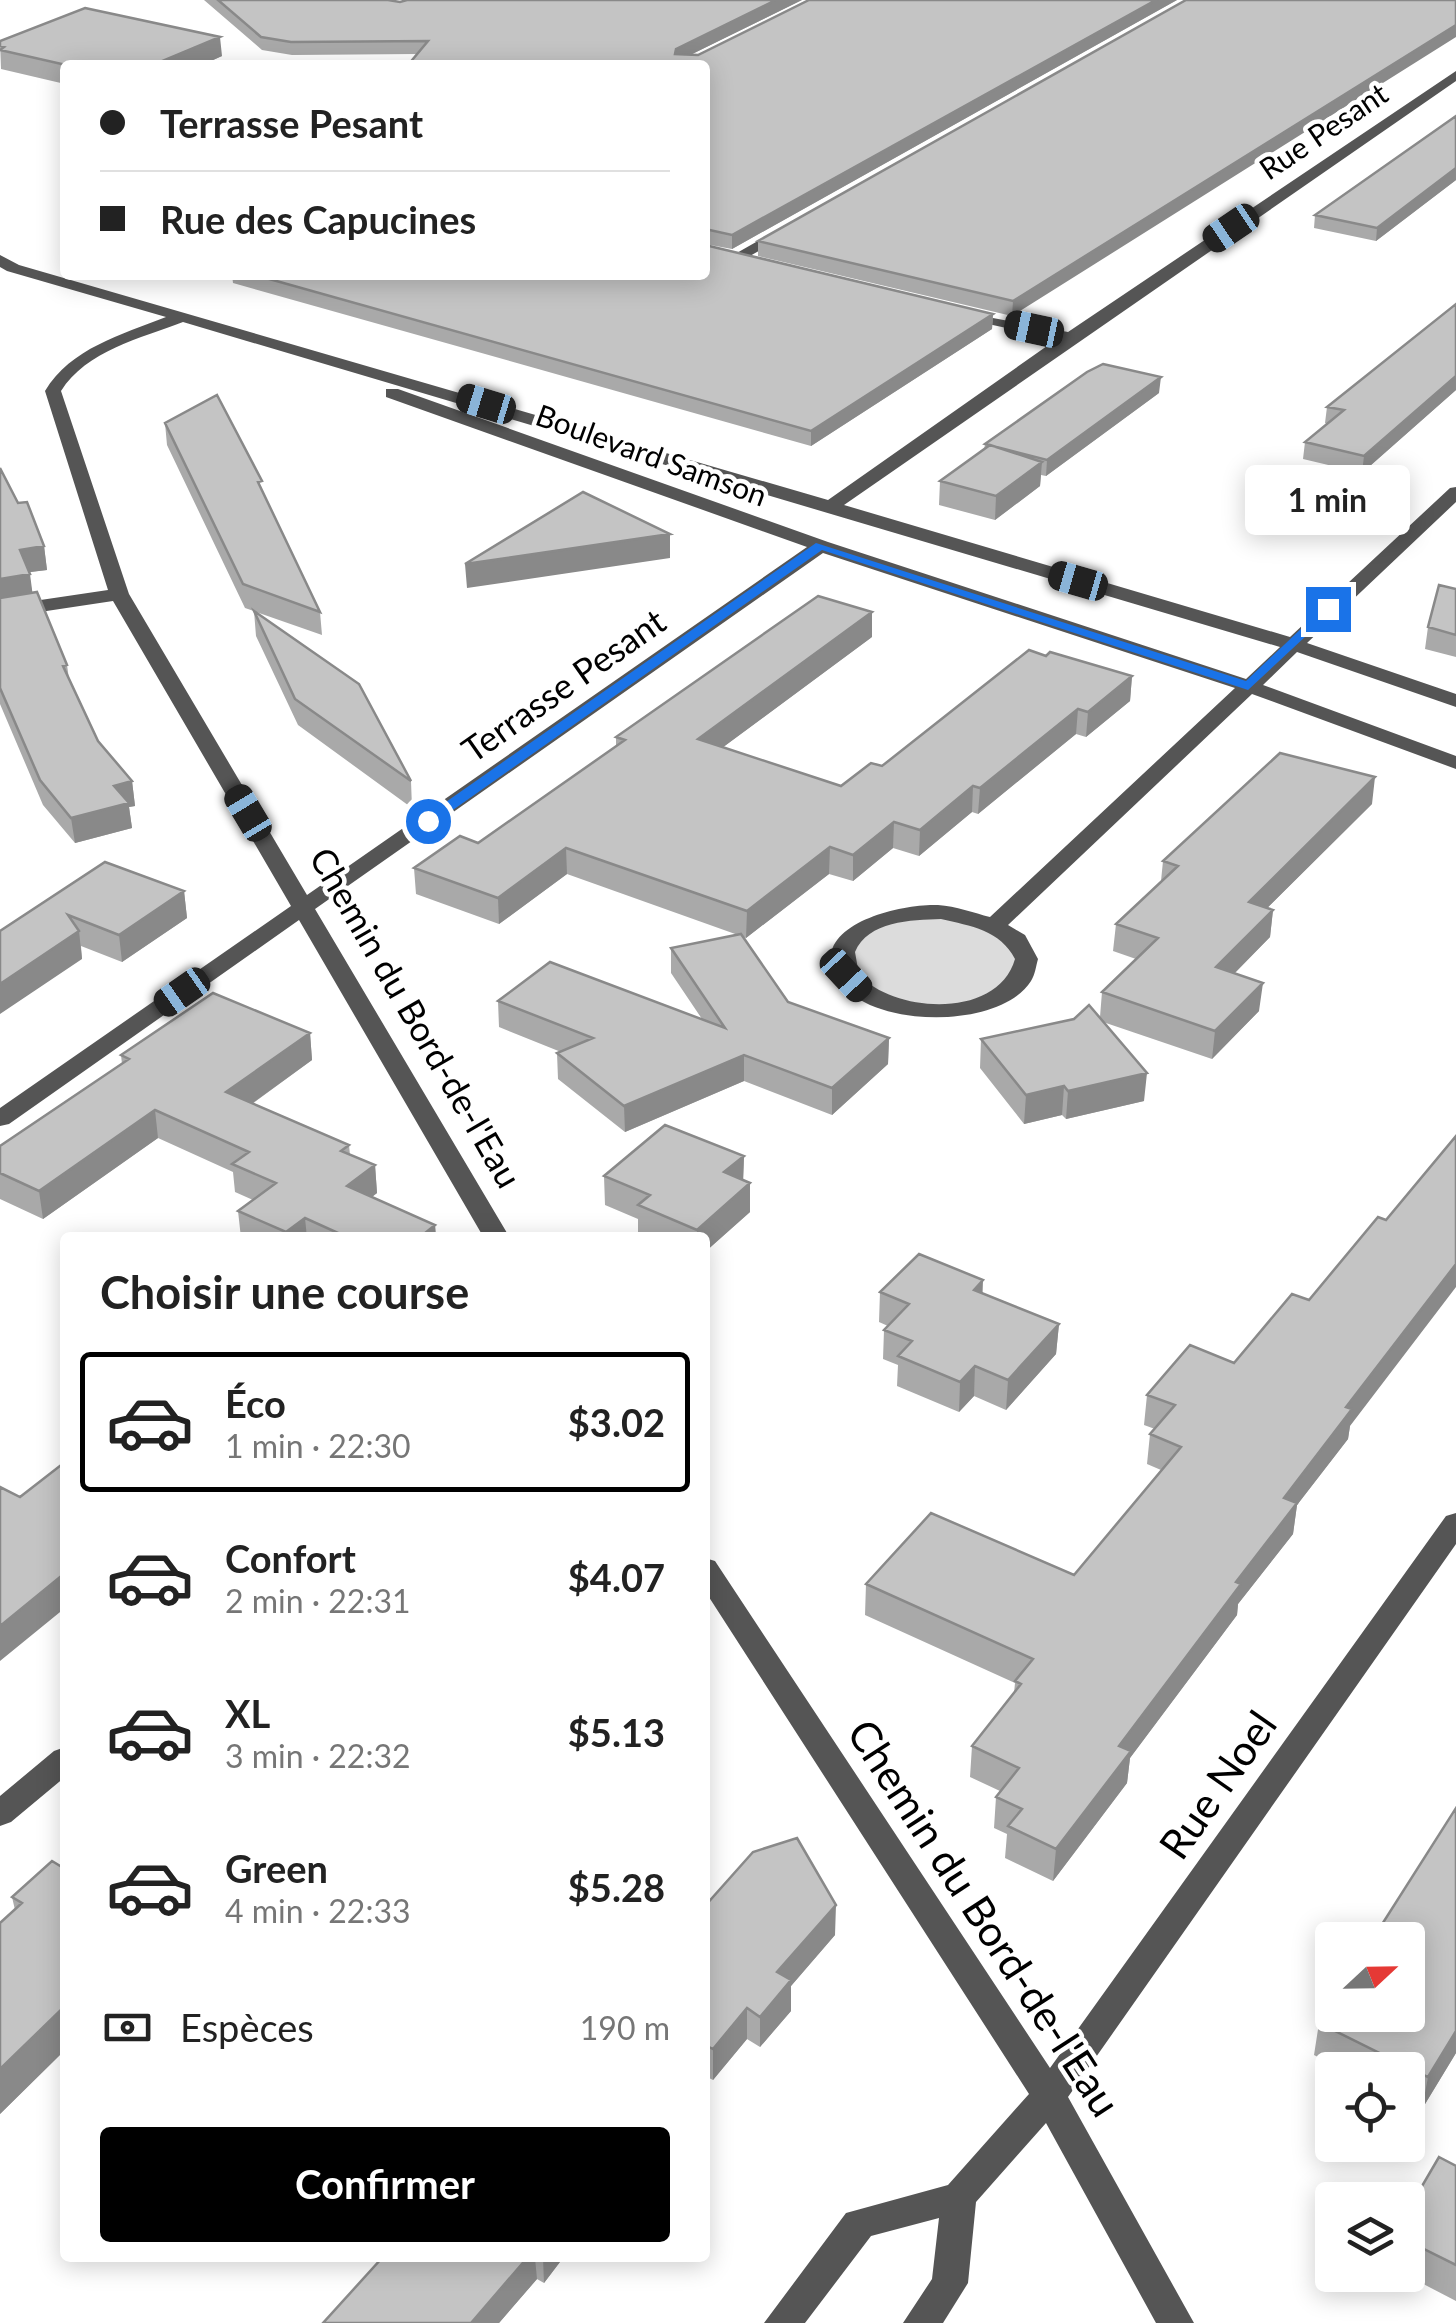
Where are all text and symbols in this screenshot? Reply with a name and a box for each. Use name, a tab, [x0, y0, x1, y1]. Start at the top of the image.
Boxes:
street label: Rue Pesant	[1252, 74, 1394, 186]
text: Terrasse Pesant	[160, 100, 423, 146]
text: Rue des Capucines	[160, 196, 476, 242]
car	[1198, 199, 1264, 257]
car	[1002, 308, 1066, 350]
car	[453, 381, 519, 427]
street label: Boulevard Samson	[531, 396, 772, 513]
callout: 1 min	[1246, 464, 1410, 534]
text: 1 min	[1288, 480, 1367, 519]
car	[1045, 558, 1111, 604]
route end	[1306, 587, 1351, 632]
street label: Terrasse Pesant	[453, 599, 673, 770]
car	[220, 780, 276, 846]
route start	[406, 799, 451, 844]
street label: Chemin du Bord-de-l'Eau	[302, 840, 531, 1194]
car	[815, 943, 877, 1007]
car	[149, 963, 215, 1021]
text: Choisir une course	[100, 1265, 469, 1319]
icon: car	[105, 1377, 195, 1467]
text: Éco	[225, 1380, 286, 1426]
text: $3.02	[568, 1399, 665, 1445]
text: 1 min · 22:30	[225, 1426, 411, 1465]
icon: car	[105, 1532, 195, 1622]
text: Confort	[225, 1535, 356, 1581]
text: $4.07	[568, 1554, 665, 1600]
text: 2 min · 22:31	[225, 1581, 411, 1620]
icon: car	[105, 1687, 195, 1777]
text: XL	[225, 1690, 270, 1736]
street label: Rue Noel	[1148, 1701, 1286, 1868]
text: $5.13	[568, 1709, 665, 1755]
street label: Chemin du Bord-de-l'Eau	[838, 1710, 1132, 2125]
text: 3 min · 22:32	[225, 1736, 411, 1775]
icon: car	[105, 1842, 195, 1932]
text: Green	[225, 1845, 328, 1891]
text: $5.28	[568, 1864, 665, 1910]
text: 4 min · 22:33	[225, 1891, 411, 1930]
north arrow	[1315, 1922, 1425, 2032]
map controls	[1315, 1922, 1425, 2292]
icon: cash	[100, 2000, 155, 2055]
text: Espèces	[180, 2004, 314, 2050]
text: 190 m	[580, 2008, 670, 2047]
button: locate	[1315, 2052, 1425, 2162]
button: Confirmer	[100, 2127, 670, 2242]
button: layers	[1315, 2182, 1425, 2292]

